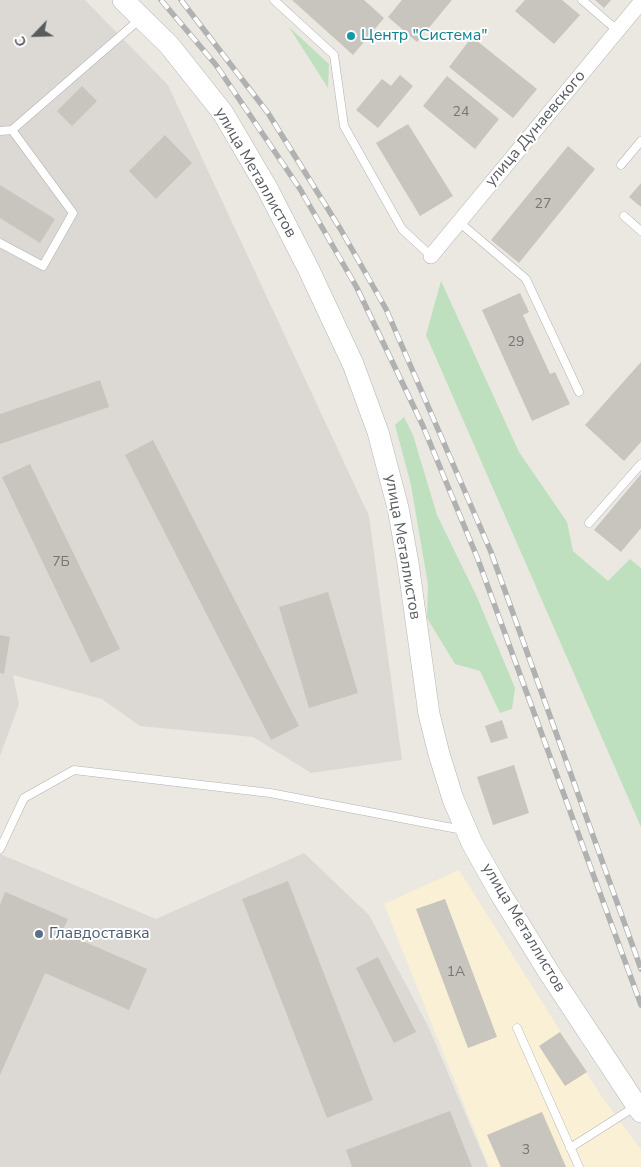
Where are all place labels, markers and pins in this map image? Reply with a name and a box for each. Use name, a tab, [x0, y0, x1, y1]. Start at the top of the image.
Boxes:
place label: Центр "Система"	[361, 26, 488, 46]
marker: Центр "Система"	[345, 30, 357, 42]
place label: Главдоставка	[49, 924, 150, 944]
marker: Главдоставка	[33, 928, 45, 940]

